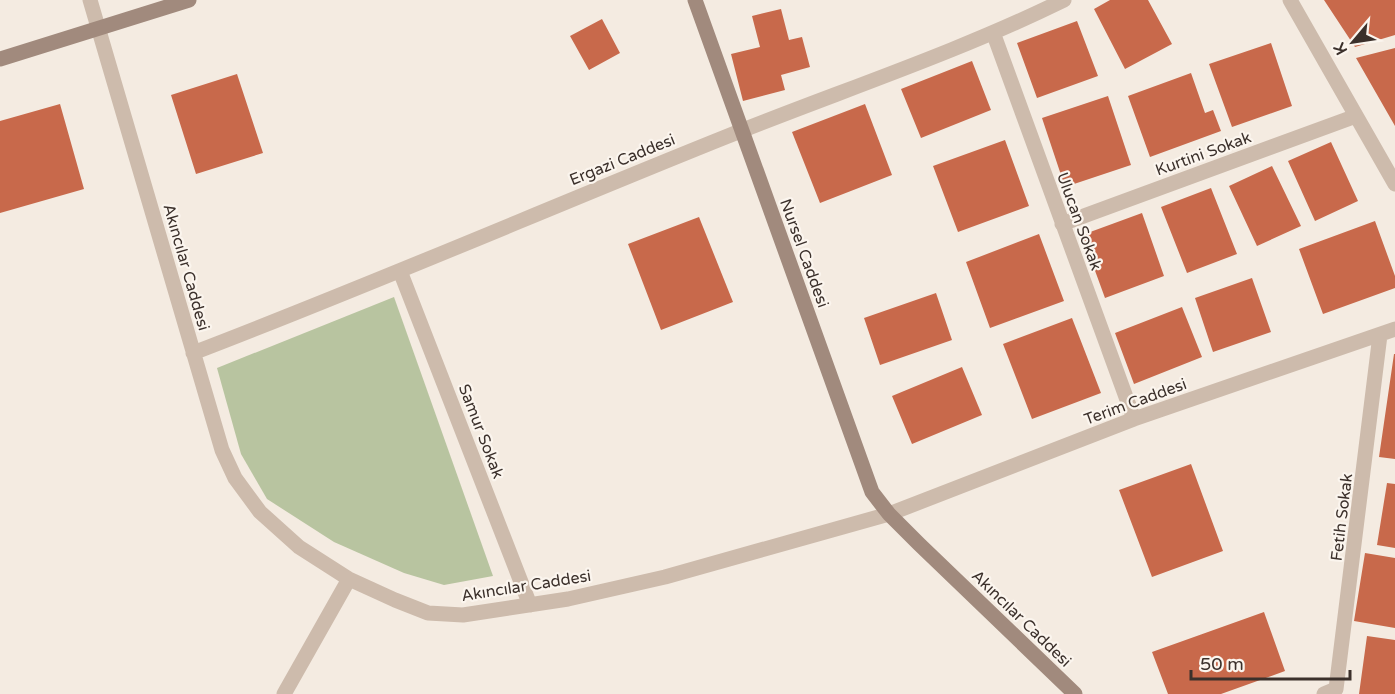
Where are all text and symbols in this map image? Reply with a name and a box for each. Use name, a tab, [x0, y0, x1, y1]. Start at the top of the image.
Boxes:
north arrow	[1323, 12, 1383, 72]
text: K	[1329, 39, 1352, 58]
street label: Kurtini Sokak	[1153, 127, 1254, 181]
street label: Ergazi Caddesi	[567, 130, 678, 190]
street label: Ulucan Sokak	[1052, 170, 1106, 273]
street label: Nursel Caddesi	[775, 196, 833, 311]
street label: Akıncılar Caddesi	[158, 202, 214, 333]
street label: Terim Caddesi	[1081, 374, 1189, 430]
street label: Samur Sokak	[454, 381, 508, 482]
street label: Fetih Sokak	[1327, 472, 1357, 562]
street label: Akıncılar Caddesi	[460, 566, 592, 606]
street label: Akıncılar Caddesi	[967, 566, 1075, 671]
scale bar	[1191, 643, 1350, 681]
text: 50 m	[1200, 653, 1244, 675]

